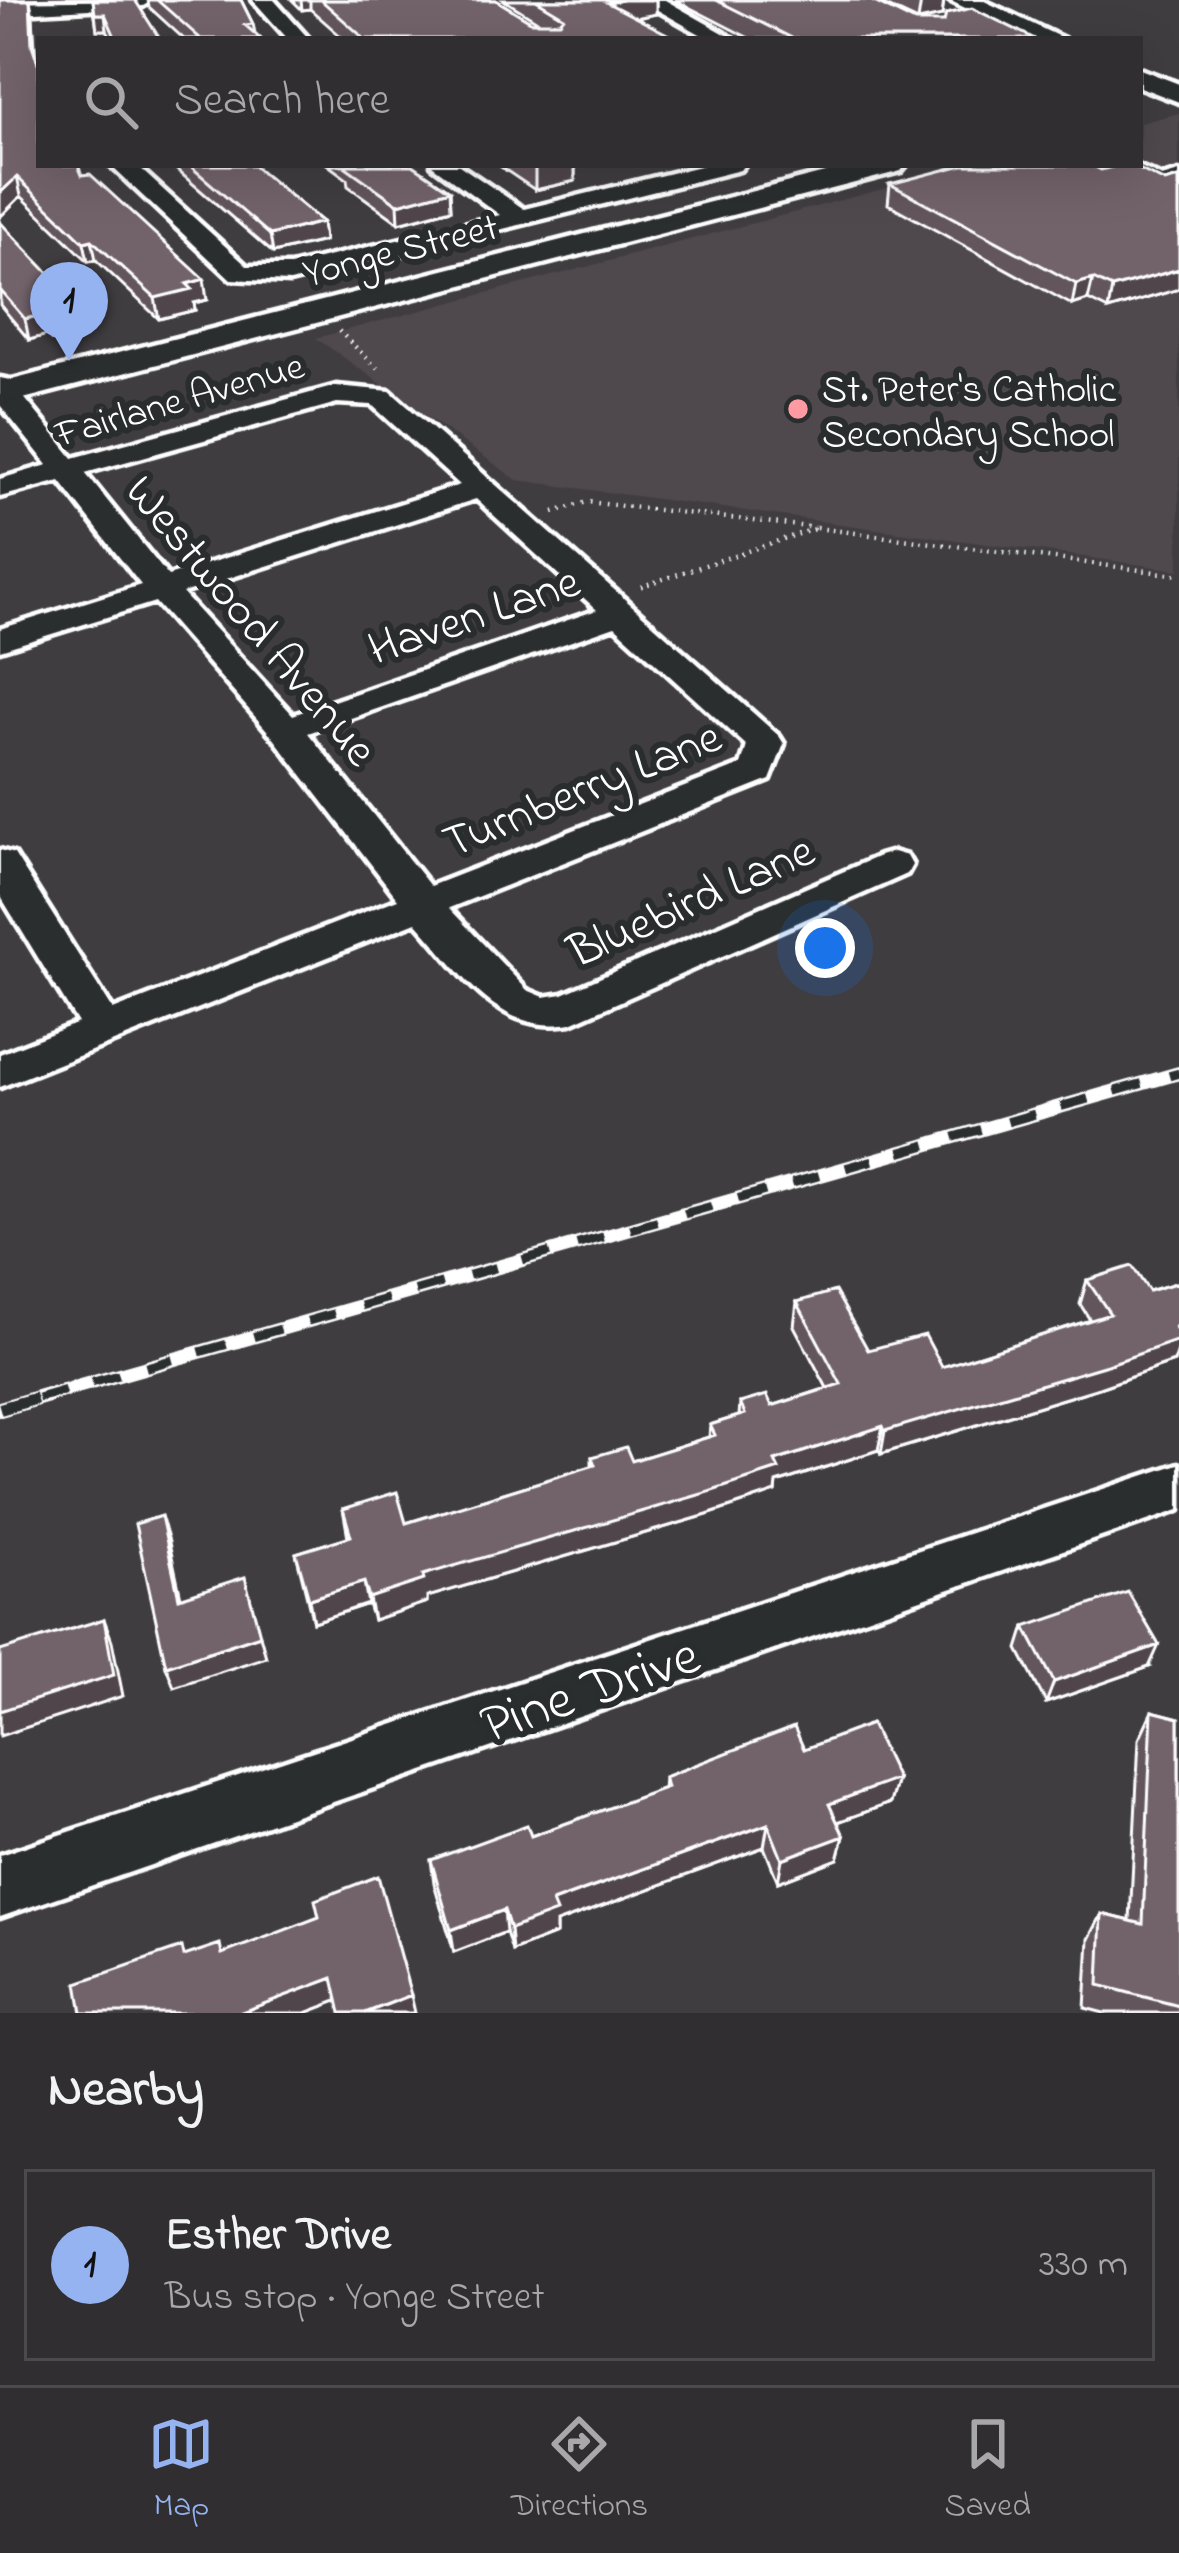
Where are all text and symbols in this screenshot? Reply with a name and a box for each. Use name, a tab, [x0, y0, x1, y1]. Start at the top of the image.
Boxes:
search box	[36, 36, 1143, 168]
icon: search	[78, 69, 144, 135]
text: Search here	[174, 69, 390, 135]
street label: Yonge Street	[298, 201, 505, 304]
pin: 1	[30, 262, 108, 361]
street label: Fairlane Avenue	[48, 339, 312, 465]
place label: St. Peter's Catholic Secondary School	[822, 363, 1117, 465]
marker: St. Peter's Catholic Secondary School	[785, 396, 811, 422]
street label: Westwood Avenue	[106, 461, 393, 784]
street label: Haven Lane	[359, 549, 590, 687]
street label: Turnberry Lane	[433, 704, 733, 879]
street label: Bluebird Lane	[557, 818, 827, 989]
your location	[795, 918, 855, 978]
street label: Pine Drive	[470, 1617, 712, 1769]
text: Nearby	[48, 2054, 204, 2129]
text: Esther Drive	[165, 2204, 391, 2270]
text: 1	[84, 2237, 96, 2294]
text: 330 m	[1039, 2237, 1128, 2294]
text: Bus stop · Yonge Street	[165, 2270, 545, 2327]
tab: Map	[148, 2411, 214, 2531]
tab: Directions	[511, 2411, 648, 2531]
tab: Saved	[945, 2411, 1031, 2531]

